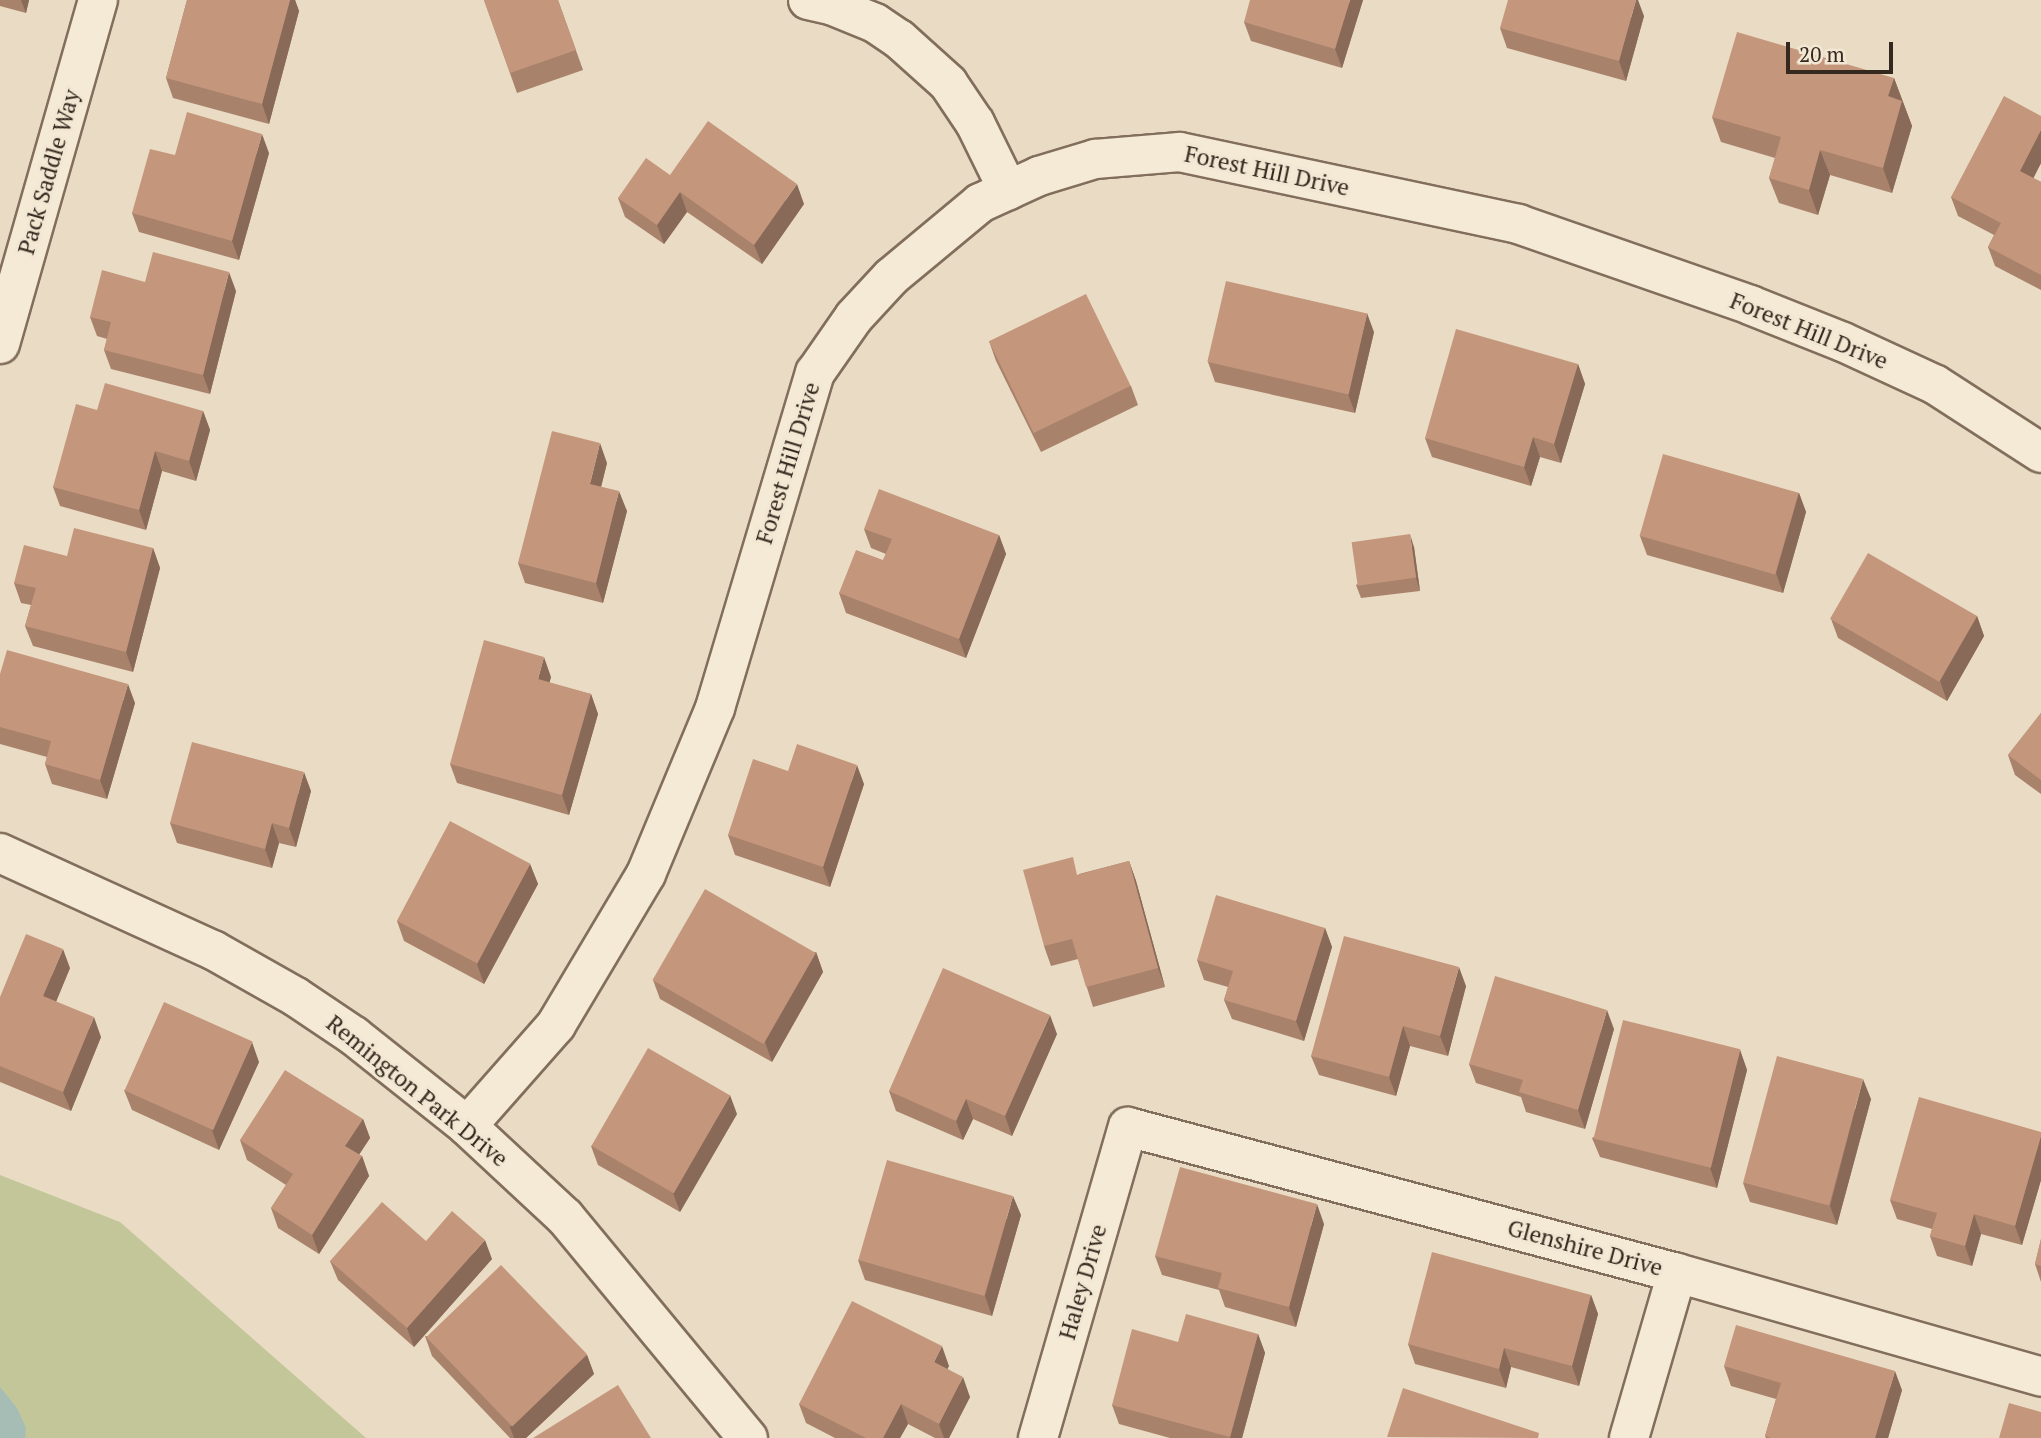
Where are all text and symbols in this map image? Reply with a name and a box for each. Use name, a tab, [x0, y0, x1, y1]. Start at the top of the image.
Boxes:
scale bar	[1789, 28, 1896, 72]
text: 20 m	[1799, 40, 1845, 68]
street label: Pack Saddle Way	[12, 86, 86, 258]
street label: Forest Hill Drive	[1182, 140, 1352, 202]
street label: Forest Hill Drive	[1726, 287, 1892, 375]
street label: Forest Hill Drive	[750, 379, 826, 547]
street label: Remington Park Drive	[321, 1009, 513, 1173]
street label: Glenshire Drive	[1505, 1214, 1665, 1282]
street label: Haley Drive	[1053, 1221, 1113, 1343]

